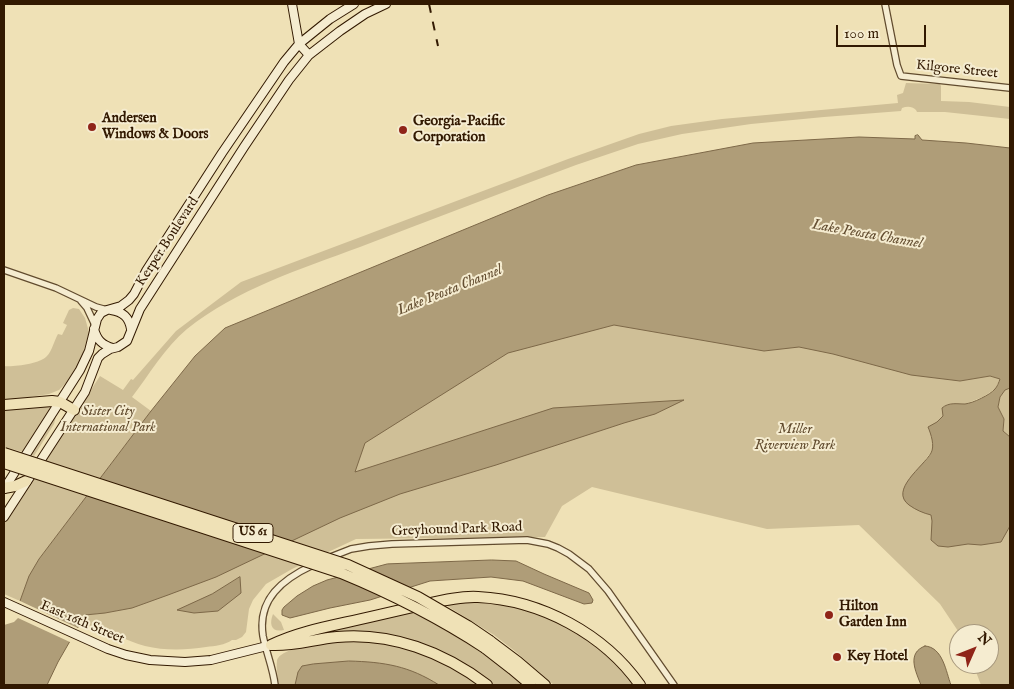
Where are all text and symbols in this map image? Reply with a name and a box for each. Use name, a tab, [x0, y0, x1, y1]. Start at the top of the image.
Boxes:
scale bar	[839, 15, 929, 47]
text: 100 m	[844, 24, 879, 43]
street label: Kilgore Street	[915, 57, 999, 83]
place label: Andersen Windows & Doors	[102, 111, 209, 144]
place label: Georgia-Pacific Corporation	[413, 114, 505, 146]
marker: Andersen Windows & Doors	[86, 121, 98, 133]
marker: Georgia-Pacific Corporation	[397, 124, 409, 136]
street label: Kerper Boulevard	[133, 194, 203, 290]
water label: Lake Peosta Channel	[811, 216, 923, 254]
water label: Lake Peosta Channel	[395, 262, 505, 320]
park label: Sister City International Park	[60, 404, 156, 437]
park label: Miller Riverview Park	[755, 422, 835, 454]
street label: Greyhound Park Road	[391, 519, 523, 541]
road number: US 61	[233, 524, 273, 542]
street label: East 16th Street	[37, 598, 127, 648]
place label: Hilton Garden Inn	[839, 599, 907, 632]
marker: Hilton Garden Inn	[823, 609, 835, 621]
north arrow	[949, 624, 999, 674]
text: N	[973, 629, 995, 650]
place label: Key Hotel	[847, 649, 908, 665]
marker: Key Hotel	[831, 651, 843, 663]

